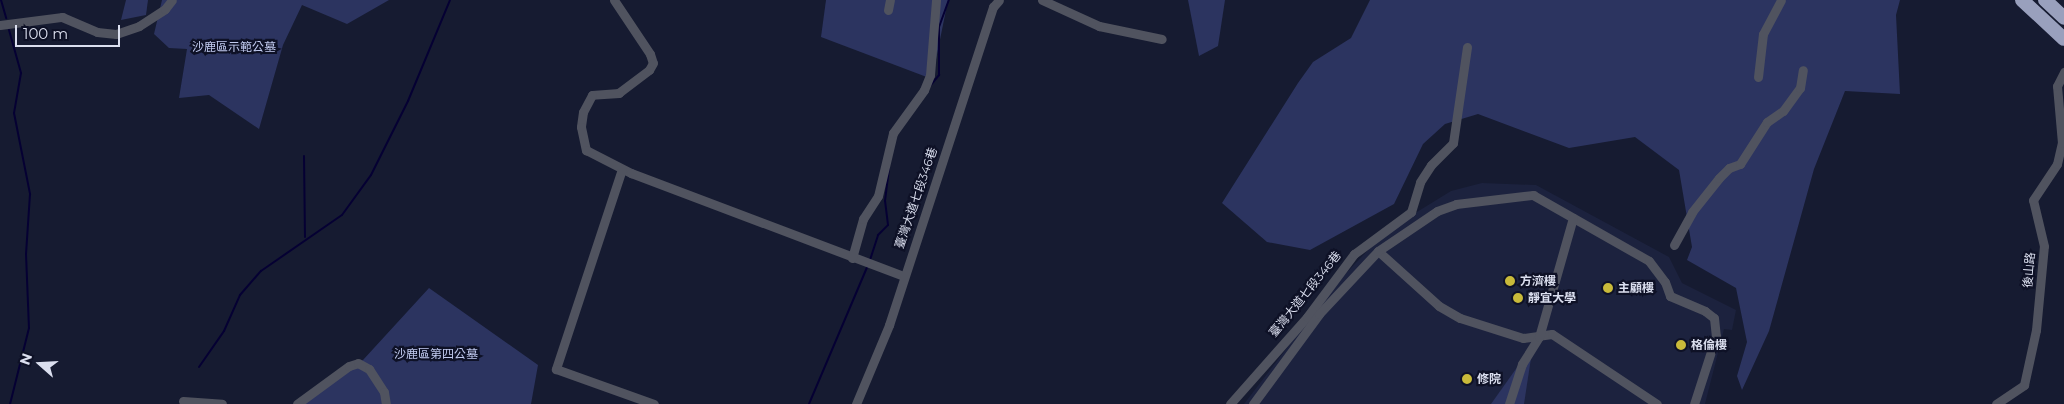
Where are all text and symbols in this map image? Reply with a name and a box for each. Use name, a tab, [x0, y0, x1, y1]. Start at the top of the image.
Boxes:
scale bar	[18, 15, 122, 47]
text: 100 m	[23, 24, 68, 43]
park label: 沙鹿區示範公墓	[192, 40, 276, 54]
street label: 臺灣大道七段346巷	[892, 146, 940, 250]
street label: 臺灣大道七段346巷	[1266, 248, 1344, 340]
street label: 後山路	[2020, 251, 2038, 289]
place label: 方濟樓	[1520, 274, 1556, 288]
marker: 方濟樓	[1504, 275, 1516, 287]
place label: 主顧樓	[1618, 281, 1654, 295]
marker: 主顧樓	[1602, 282, 1614, 294]
place label: 靜宜大學	[1528, 291, 1576, 305]
marker: 靜宜大學	[1512, 292, 1524, 304]
place label: 格倫樓	[1691, 338, 1727, 352]
north arrow	[15, 339, 65, 389]
marker: 格倫樓	[1675, 339, 1687, 351]
park label: 沙鹿區第四公墓	[394, 347, 478, 361]
text: N	[15, 351, 36, 367]
place label: 修院	[1477, 372, 1501, 386]
marker: 修院	[1461, 373, 1473, 385]

